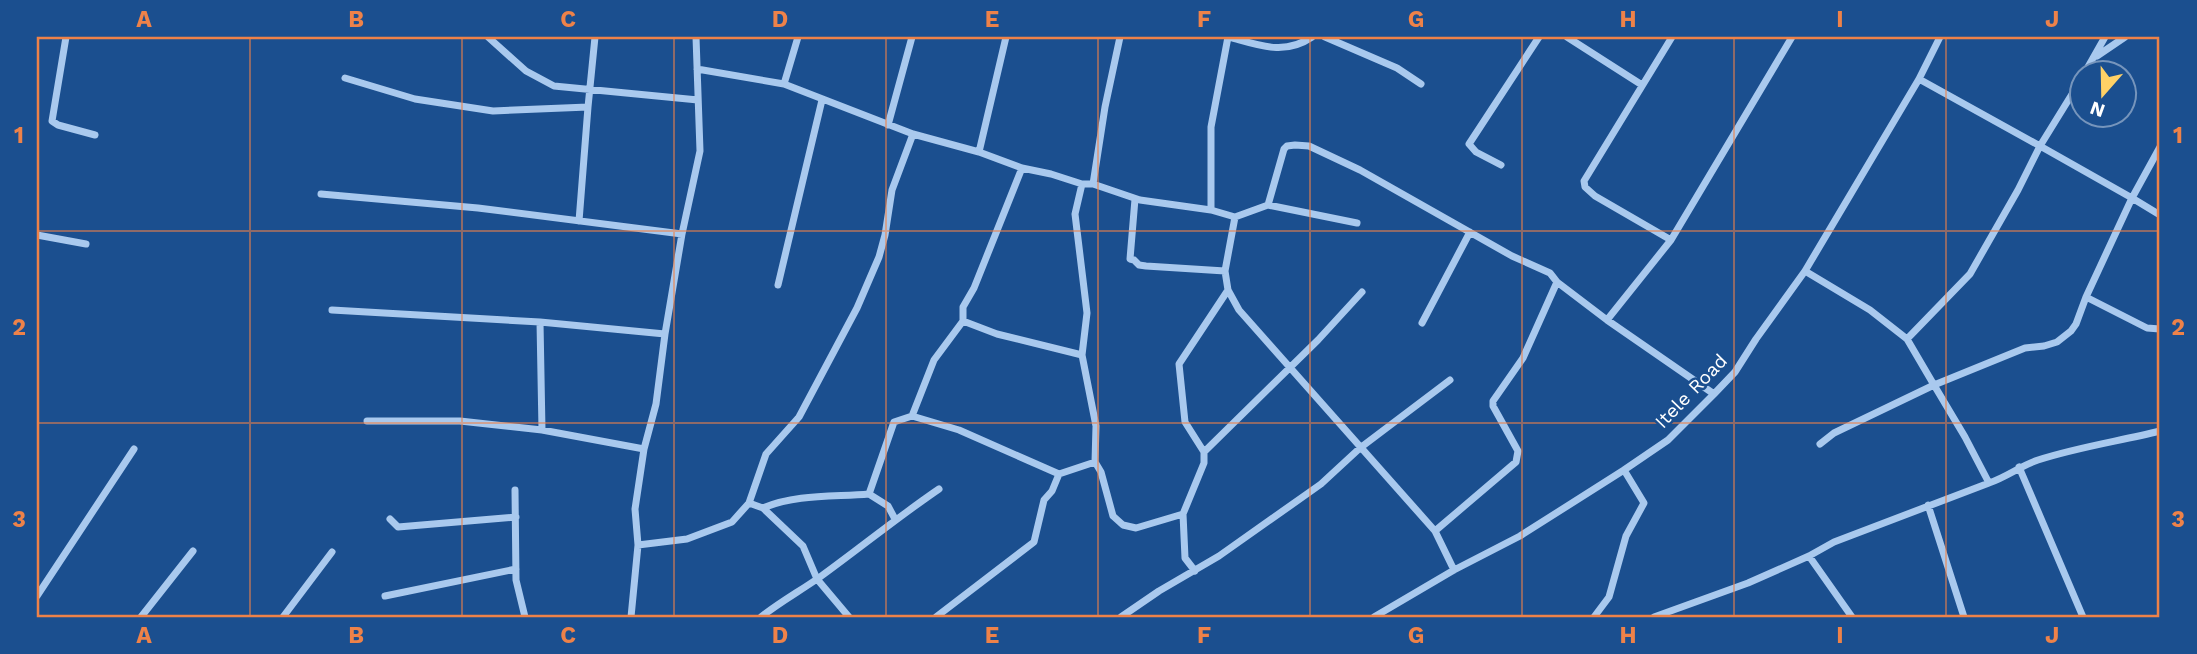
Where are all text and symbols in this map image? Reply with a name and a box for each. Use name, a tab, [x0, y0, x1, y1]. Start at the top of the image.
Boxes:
text: A	[136, 6, 152, 33]
text: B	[348, 6, 364, 33]
text: C	[560, 6, 576, 33]
text: D	[772, 6, 788, 33]
text: E	[985, 6, 999, 33]
text: F	[1197, 6, 1211, 33]
text: G	[1408, 6, 1424, 33]
text: H	[1619, 6, 1637, 33]
text: I	[1836, 6, 1844, 33]
text: J	[2045, 6, 2059, 33]
north arrow	[2068, 60, 2138, 130]
text: N	[2087, 96, 2108, 123]
text: 1	[14, 122, 24, 149]
text: 1	[2173, 122, 2183, 149]
text: 2	[12, 314, 26, 341]
text: 2	[2171, 314, 2185, 341]
street label: Itele Road	[1650, 349, 1732, 433]
text: 3	[12, 506, 26, 533]
text: 3	[2171, 506, 2185, 533]
text: A	[136, 622, 152, 649]
text: B	[348, 622, 364, 649]
text: C	[560, 622, 576, 649]
text: D	[772, 622, 788, 649]
text: E	[985, 622, 999, 649]
text: F	[1197, 622, 1211, 649]
text: G	[1408, 622, 1424, 649]
text: H	[1619, 622, 1637, 649]
text: I	[1836, 622, 1844, 649]
text: J	[2045, 622, 2059, 649]

